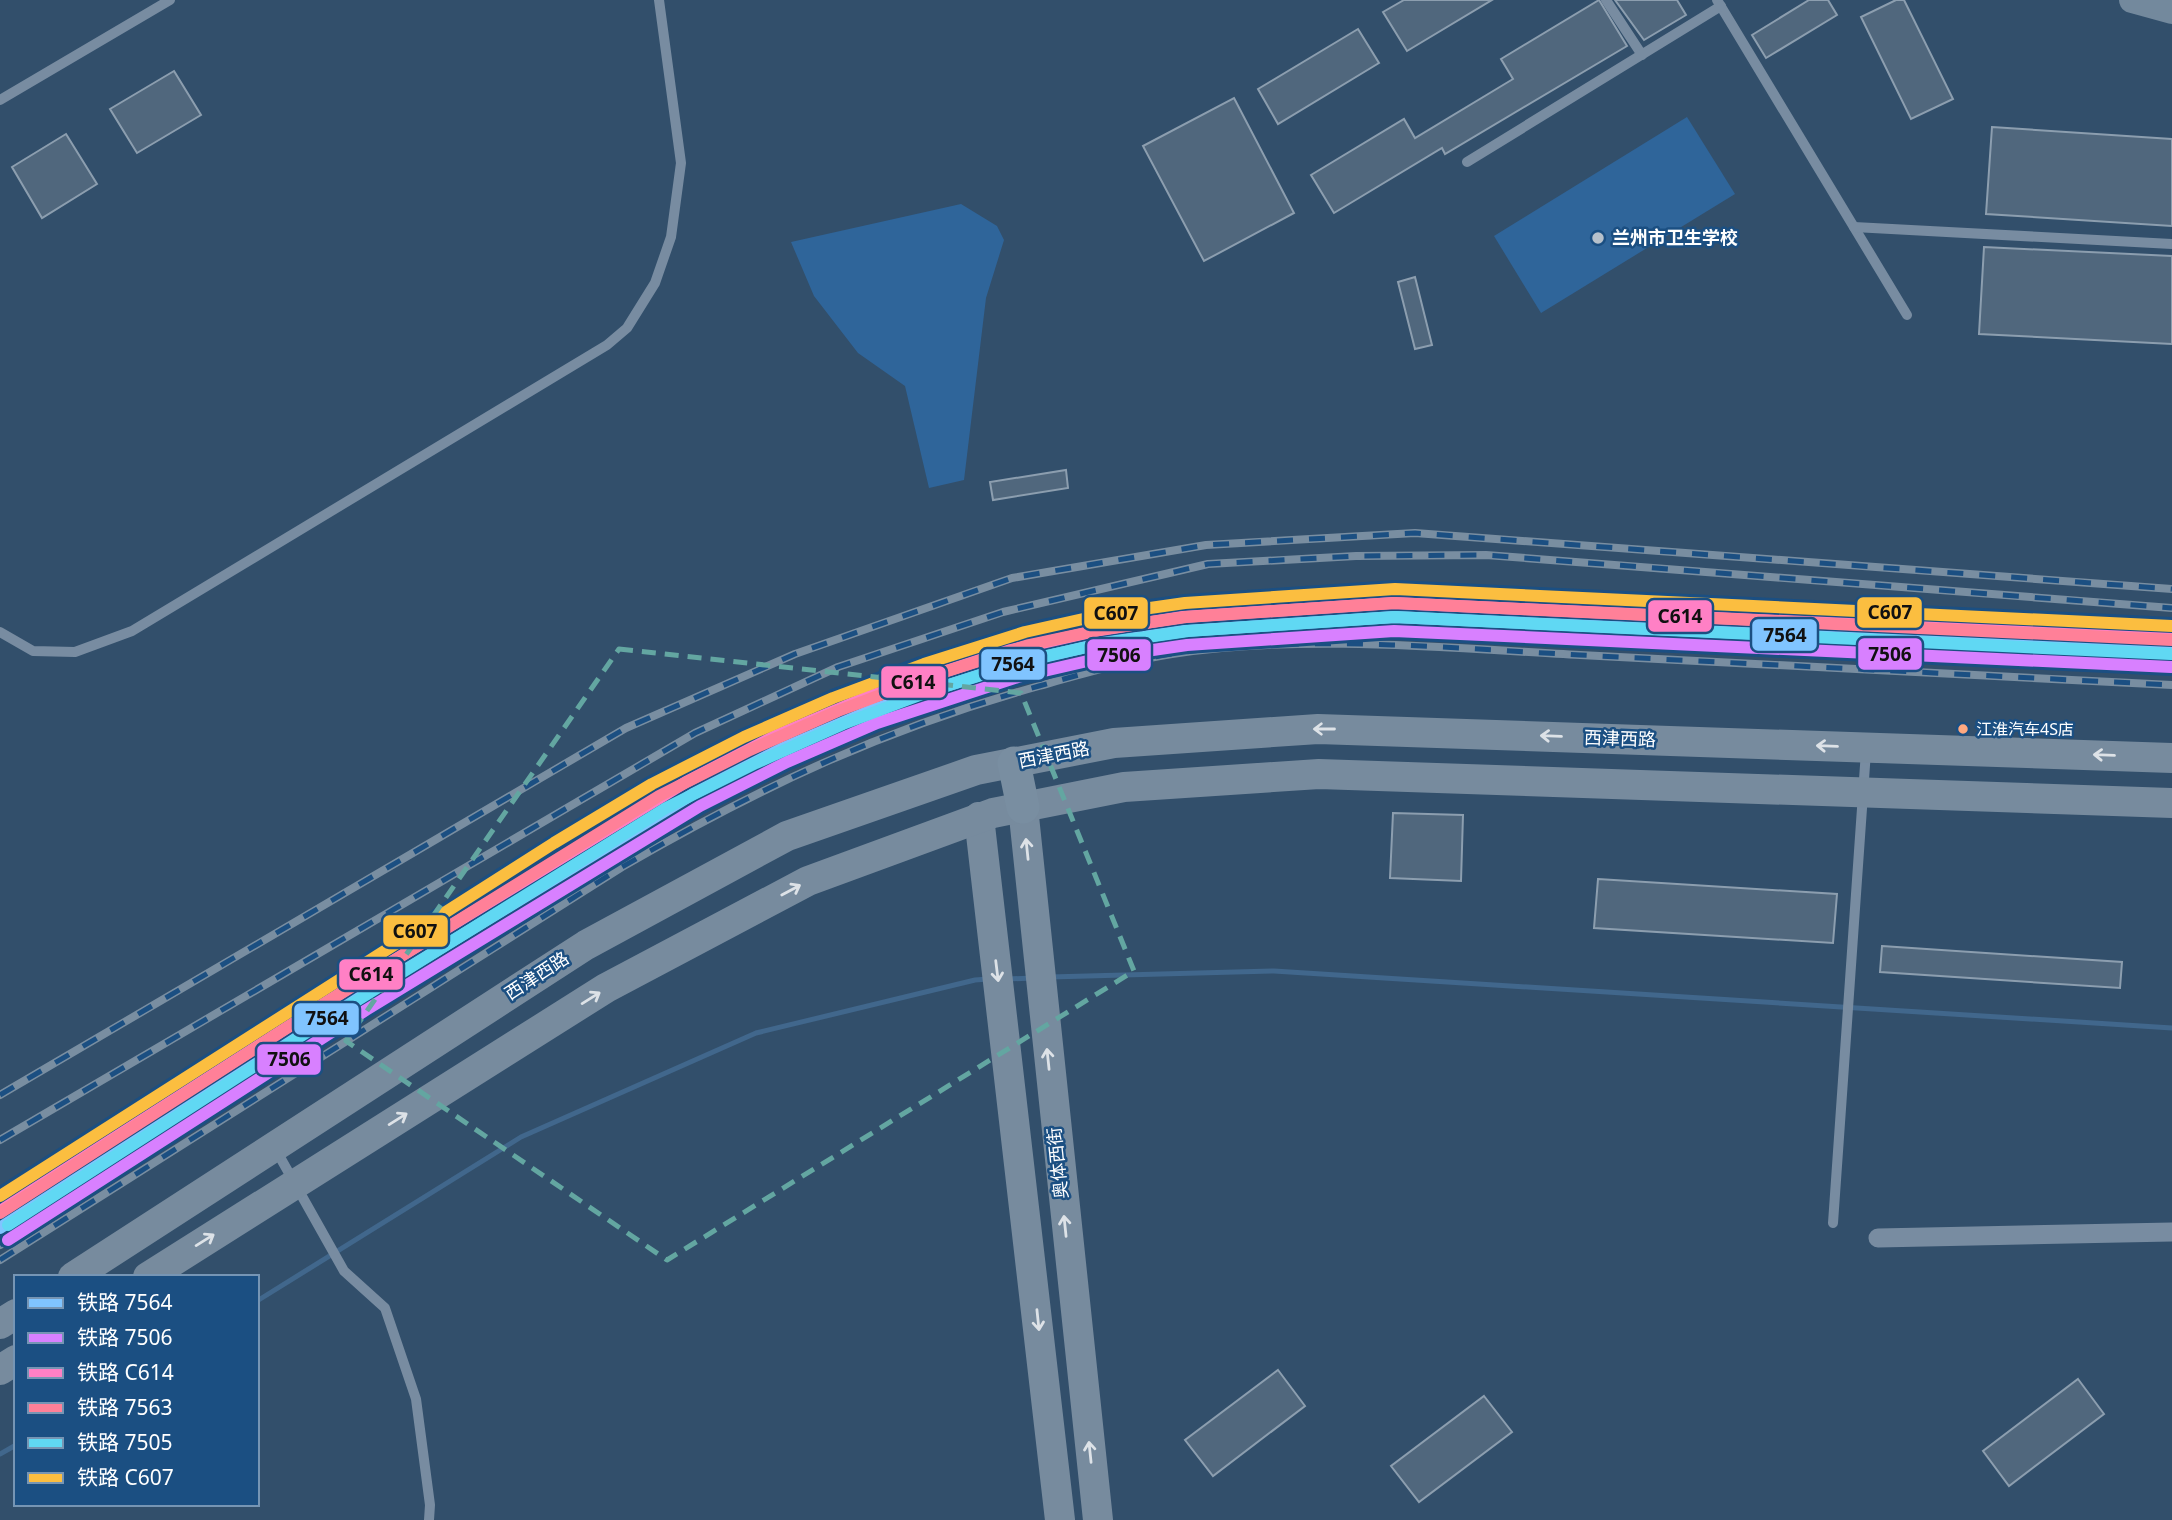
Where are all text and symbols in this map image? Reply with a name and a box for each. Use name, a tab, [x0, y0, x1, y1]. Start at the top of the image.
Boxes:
place label: 兰州市卫生学校	[1612, 225, 1738, 249]
marker: 兰州市卫生学校	[1590, 230, 1606, 246]
line badge: C607	[1083, 596, 1149, 630]
line badge: C607	[1856, 596, 1923, 629]
line badge: C614	[1647, 599, 1713, 633]
text: C607	[1868, 599, 1913, 625]
text: C607	[1094, 600, 1139, 626]
text: C614	[1658, 603, 1703, 629]
line badge: 7564	[1751, 618, 1818, 652]
text: 7564	[1763, 622, 1807, 648]
line badge: 7506	[1857, 637, 1923, 671]
line badge: 7506	[1086, 638, 1152, 672]
text: 7506	[1868, 641, 1912, 667]
text: 7506	[1097, 642, 1141, 668]
line badge: 7564	[980, 648, 1046, 681]
text: 7564	[991, 651, 1035, 677]
line badge: C614	[880, 665, 947, 699]
text: C614	[891, 669, 936, 695]
place label: 江淮汽车4S店	[1976, 718, 2074, 740]
one-way arrow	[1313, 722, 1336, 736]
marker: 江淮汽车4S店	[1956, 722, 1970, 736]
street label: 西津西路	[1584, 725, 1656, 751]
one-way arrow	[1540, 730, 1563, 743]
street label: 西津西路	[1016, 735, 1091, 773]
one-way arrow	[1816, 739, 1839, 752]
one-way arrow	[2093, 749, 2116, 762]
one-way arrow	[1021, 839, 1034, 861]
one-way arrow	[780, 883, 801, 896]
line badge: C607	[382, 914, 449, 948]
text: C607	[393, 918, 438, 944]
street label: 西津西路	[500, 945, 573, 1005]
line badge: C614	[338, 958, 404, 991]
one-way arrow	[991, 959, 1004, 981]
text: C614	[349, 961, 394, 987]
one-way arrow	[580, 990, 600, 1004]
line badge: 7564	[293, 1002, 360, 1036]
text: 7564	[305, 1005, 349, 1031]
line badge: 7506	[256, 1043, 322, 1076]
text: 7506	[267, 1046, 311, 1072]
one-way arrow	[1041, 1049, 1054, 1071]
one-way arrow	[388, 1112, 407, 1127]
street label: 奥体西街	[1041, 1126, 1073, 1200]
one-way arrow	[1059, 1215, 1072, 1238]
one-way arrow	[195, 1233, 215, 1247]
legend	[14, 1275, 259, 1506]
text: 铁路 7564	[77, 1288, 173, 1316]
one-way arrow	[1031, 1308, 1044, 1331]
text: 铁路 7506	[77, 1323, 173, 1351]
text: 铁路 C614	[77, 1358, 174, 1386]
text: 铁路 7563	[77, 1393, 173, 1421]
text: 铁路 7505	[77, 1428, 173, 1456]
one-way arrow	[1083, 1441, 1096, 1464]
text: 铁路 C607	[77, 1463, 174, 1491]

